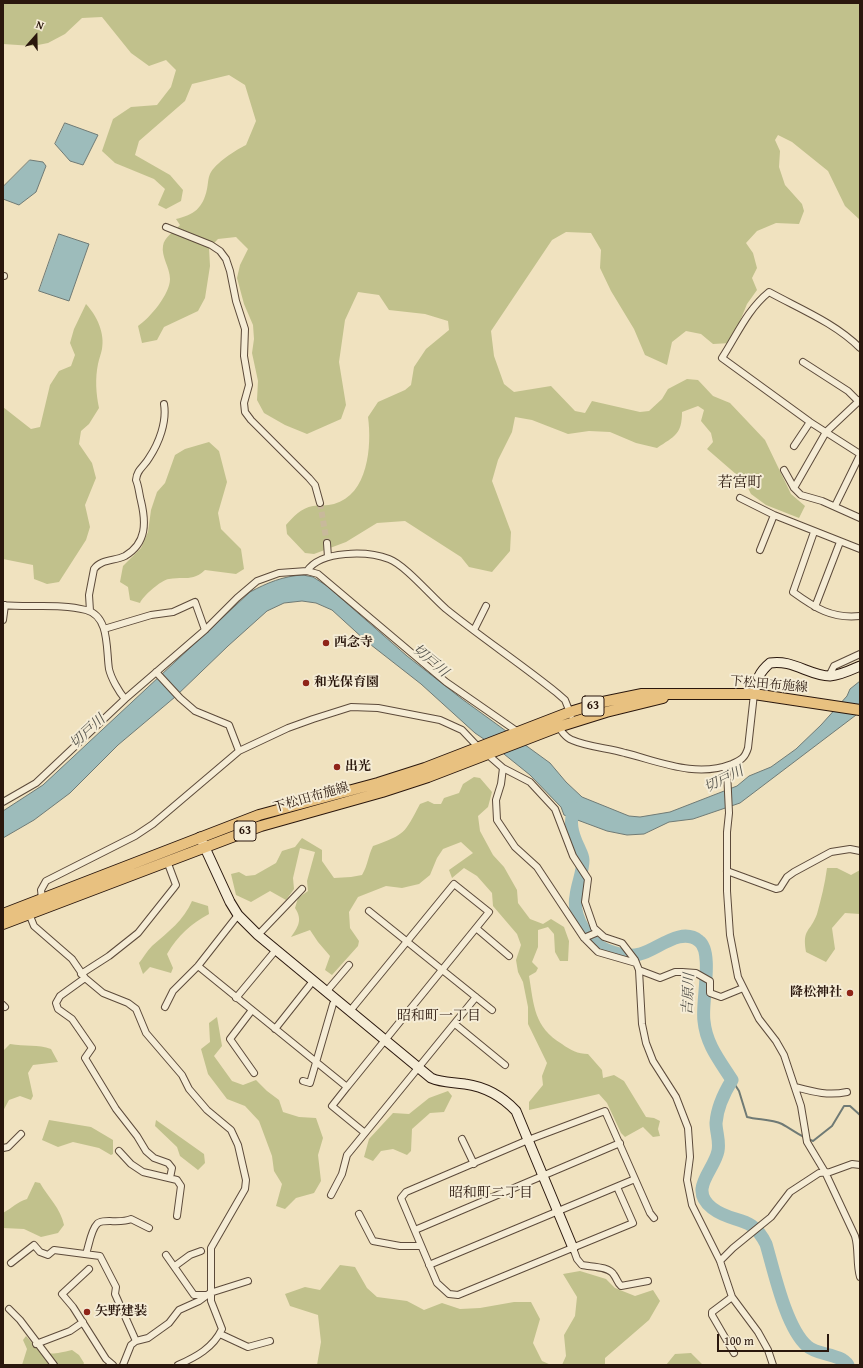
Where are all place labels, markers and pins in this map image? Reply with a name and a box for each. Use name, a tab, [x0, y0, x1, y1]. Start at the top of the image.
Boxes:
place label: 西念寺	[334, 635, 373, 651]
marker: 西念寺	[321, 638, 331, 648]
place label: 和光保育園	[314, 675, 379, 691]
marker: 和光保育園	[301, 678, 311, 688]
place label: 出光	[345, 759, 371, 775]
marker: 出光	[332, 762, 342, 772]
place label: 降松神社	[790, 985, 842, 1001]
marker: 降松神社	[845, 988, 855, 998]
place label: 矢野建装	[95, 1304, 147, 1320]
marker: 矢野建装	[82, 1307, 92, 1317]

